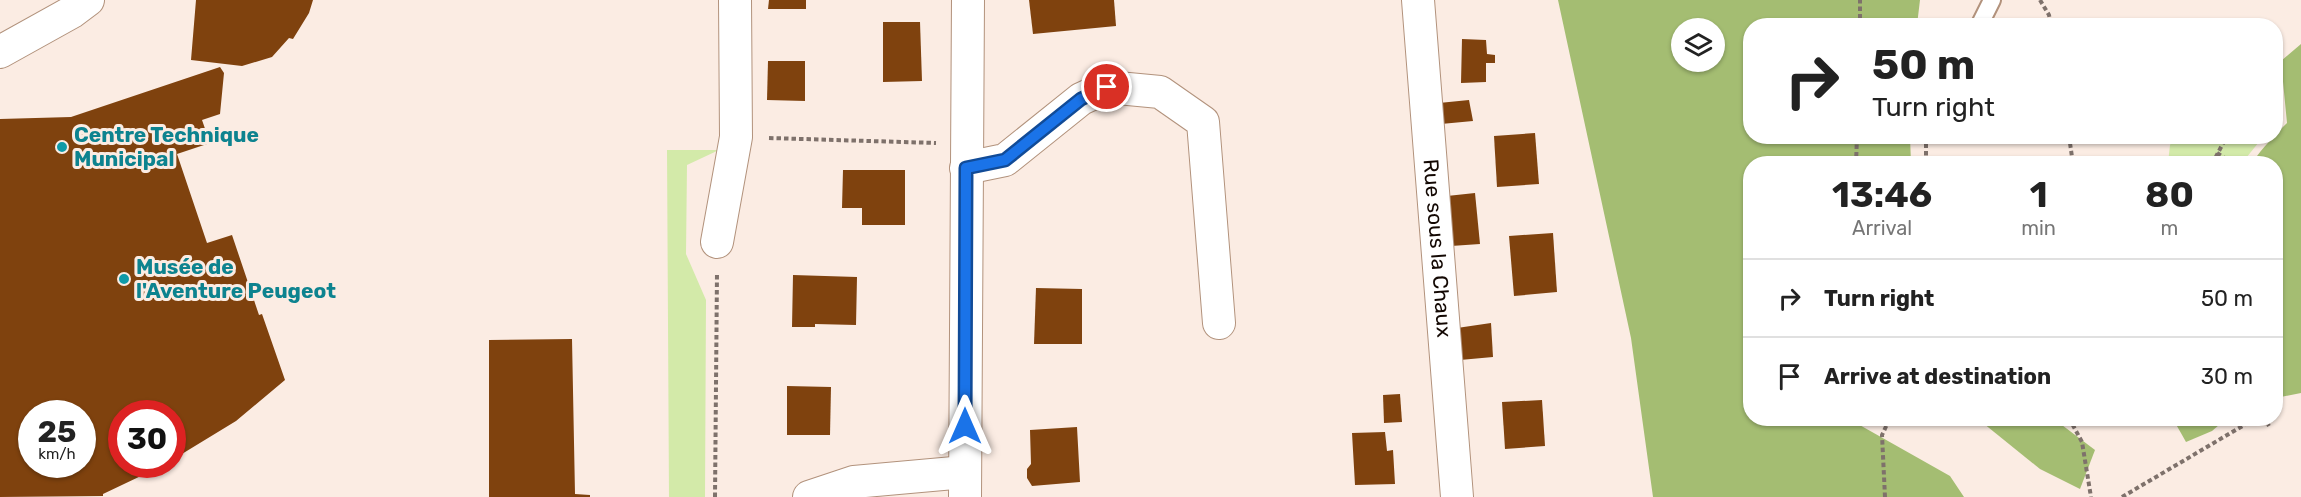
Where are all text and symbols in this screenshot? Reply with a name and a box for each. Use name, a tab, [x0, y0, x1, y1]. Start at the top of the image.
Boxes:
map controls	[1671, 18, 1725, 72]
button: layers	[1671, 18, 1725, 72]
text: 50 m	[1872, 40, 1975, 90]
icon: right	[1773, 42, 1851, 120]
pin	[1081, 61, 1132, 112]
icon: arrive	[1090, 70, 1123, 103]
text: Turn right	[1872, 91, 1995, 123]
place label: Centre Technique Municipal	[74, 122, 259, 171]
marker: Centre Technique Municipal	[55, 140, 69, 154]
street label: Rue sous la Chaux	[1419, 158, 1457, 338]
text: 13:46	[1832, 173, 1932, 216]
text: 1	[2030, 173, 2048, 216]
text: 80	[2145, 173, 2194, 216]
text: Arrival	[1852, 216, 1912, 240]
text: min	[2021, 216, 2056, 240]
text: m	[2161, 216, 2178, 240]
place label: Musée de l'Aventure Peugeot	[136, 254, 336, 303]
marker: Musée de l'Aventure Peugeot	[117, 272, 131, 286]
icon: right	[1773, 282, 1806, 315]
text: Turn right	[1824, 285, 1934, 312]
text: 50 m	[2201, 285, 2253, 312]
icon: arrive	[1773, 360, 1806, 393]
text: Arrive at destination	[1824, 363, 2051, 390]
text: 30 m	[2201, 363, 2253, 390]
position arrow	[933, 394, 997, 458]
speed limit sign: 30	[108, 400, 186, 478]
text: 25	[38, 414, 76, 450]
text: km/h	[38, 445, 76, 463]

